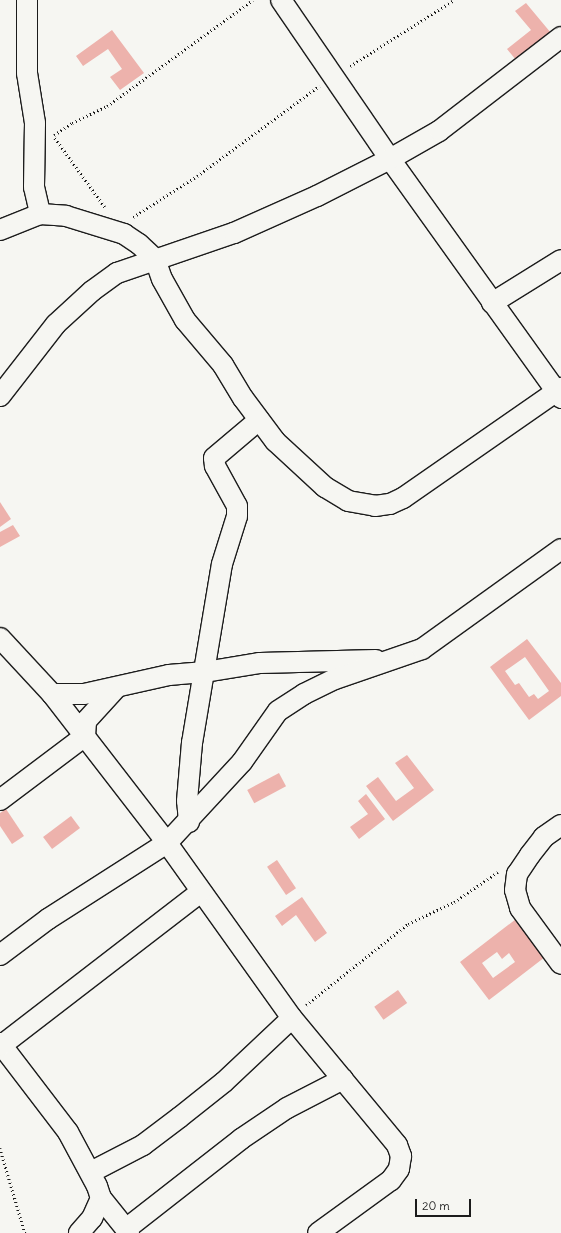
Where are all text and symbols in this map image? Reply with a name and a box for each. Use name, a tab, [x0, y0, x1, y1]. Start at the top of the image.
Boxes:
scale bar	[417, 1191, 473, 1217]
text: 20 m	[422, 1198, 450, 1213]

